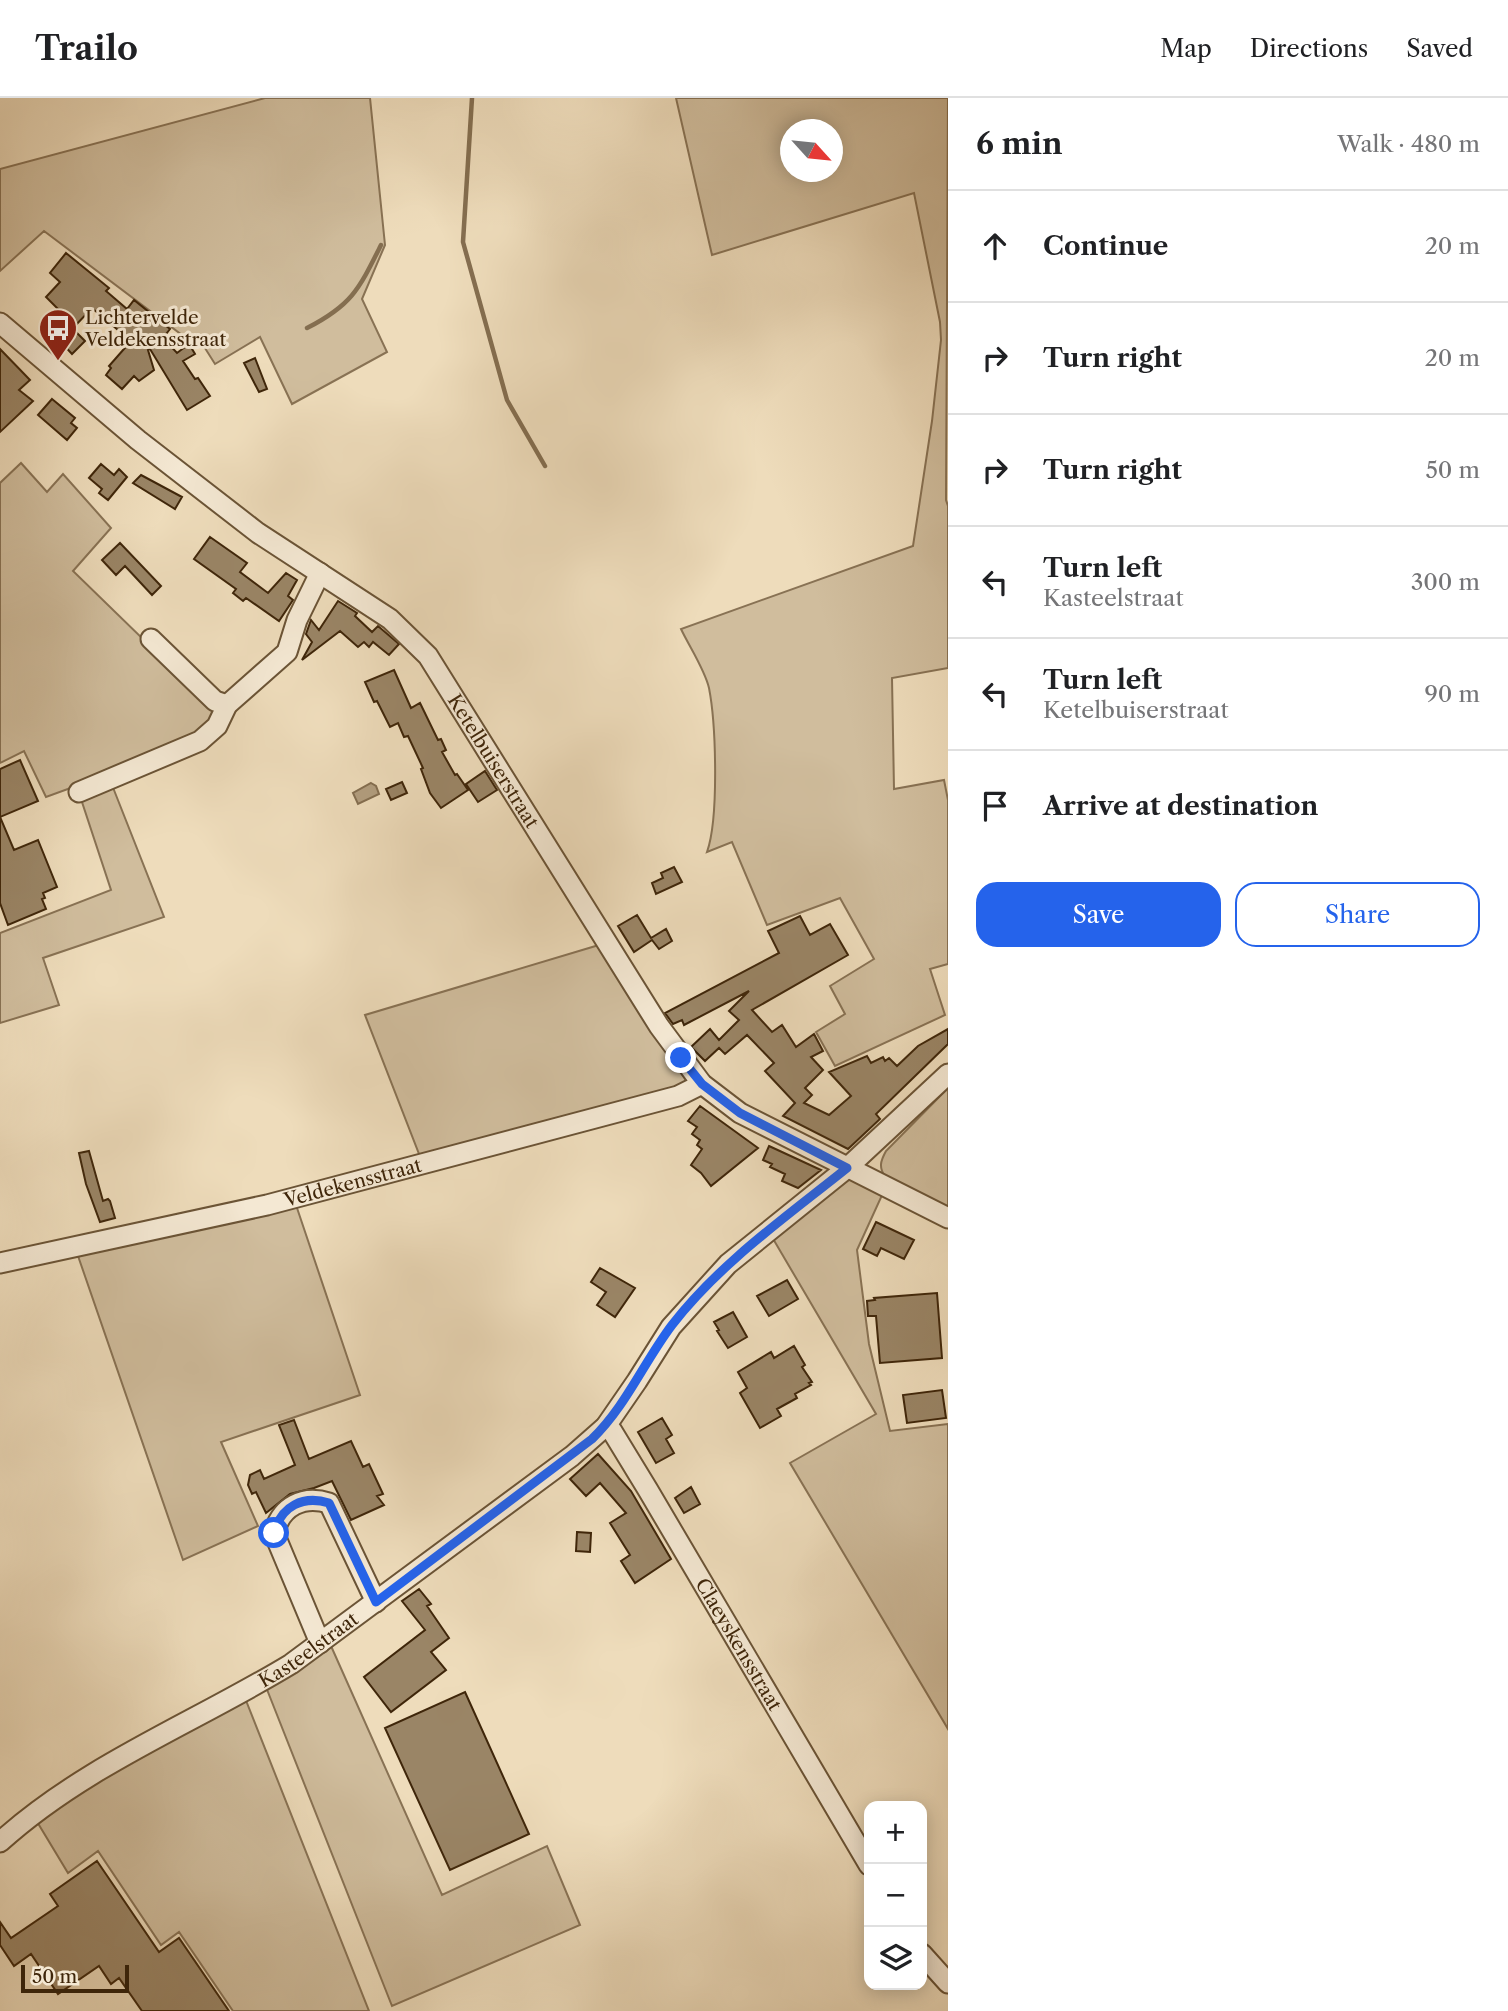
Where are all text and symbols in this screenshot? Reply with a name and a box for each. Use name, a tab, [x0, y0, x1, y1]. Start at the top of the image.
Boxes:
text: Trailo	[35, 28, 138, 69]
text: Map	[1160, 34, 1212, 63]
text: Directions	[1250, 34, 1368, 63]
text: Saved	[1406, 34, 1473, 63]
north arrow	[780, 119, 843, 182]
text: 6 min	[976, 125, 1063, 162]
text: Walk · 480 m	[1337, 130, 1480, 158]
icon: ahead	[976, 227, 1014, 265]
text: Continue	[1043, 230, 1168, 262]
text: 20 m	[1425, 232, 1480, 260]
place label: Lichtervelde Veldekensstraat	[84, 306, 226, 351]
bus stop icon: Lichtervelde Veldekensstraat	[37, 307, 79, 362]
icon: right	[976, 339, 1014, 377]
text: Turn right	[1043, 342, 1182, 374]
text: 20 m	[1425, 344, 1480, 372]
icon: right	[976, 451, 1014, 489]
text: Turn right	[1043, 454, 1182, 486]
text: 50 m	[1425, 456, 1480, 484]
text: Turn left	[1043, 552, 1162, 584]
icon: left	[976, 563, 1014, 601]
text: 300 m	[1411, 568, 1480, 596]
text: Kasteelstraat	[1043, 584, 1184, 612]
text: Turn left	[1043, 664, 1162, 696]
icon: left	[976, 675, 1014, 713]
text: 90 m	[1424, 680, 1480, 708]
street label: Ketelbuiserstraat	[443, 690, 544, 833]
text: Ketelbuiserstraat	[1043, 696, 1229, 724]
icon: arrive	[976, 787, 1014, 825]
text: Arrive at destination	[1043, 790, 1318, 822]
button: Save	[976, 882, 1221, 947]
button: Share	[1235, 882, 1480, 947]
route end	[665, 1042, 696, 1073]
street label: Veldekensstraat	[281, 1153, 424, 1212]
route start	[258, 1517, 289, 1548]
street label: Claeyskensstraat	[691, 1574, 787, 1715]
street label: Kasteelstraat	[254, 1607, 363, 1693]
map controls	[864, 1801, 927, 1990]
button: +	[864, 1801, 927, 1864]
button: −	[864, 1864, 927, 1927]
button: layers	[864, 1927, 927, 1990]
scale bar	[21, 1962, 130, 1994]
text: 50 m	[32, 1965, 77, 1988]

